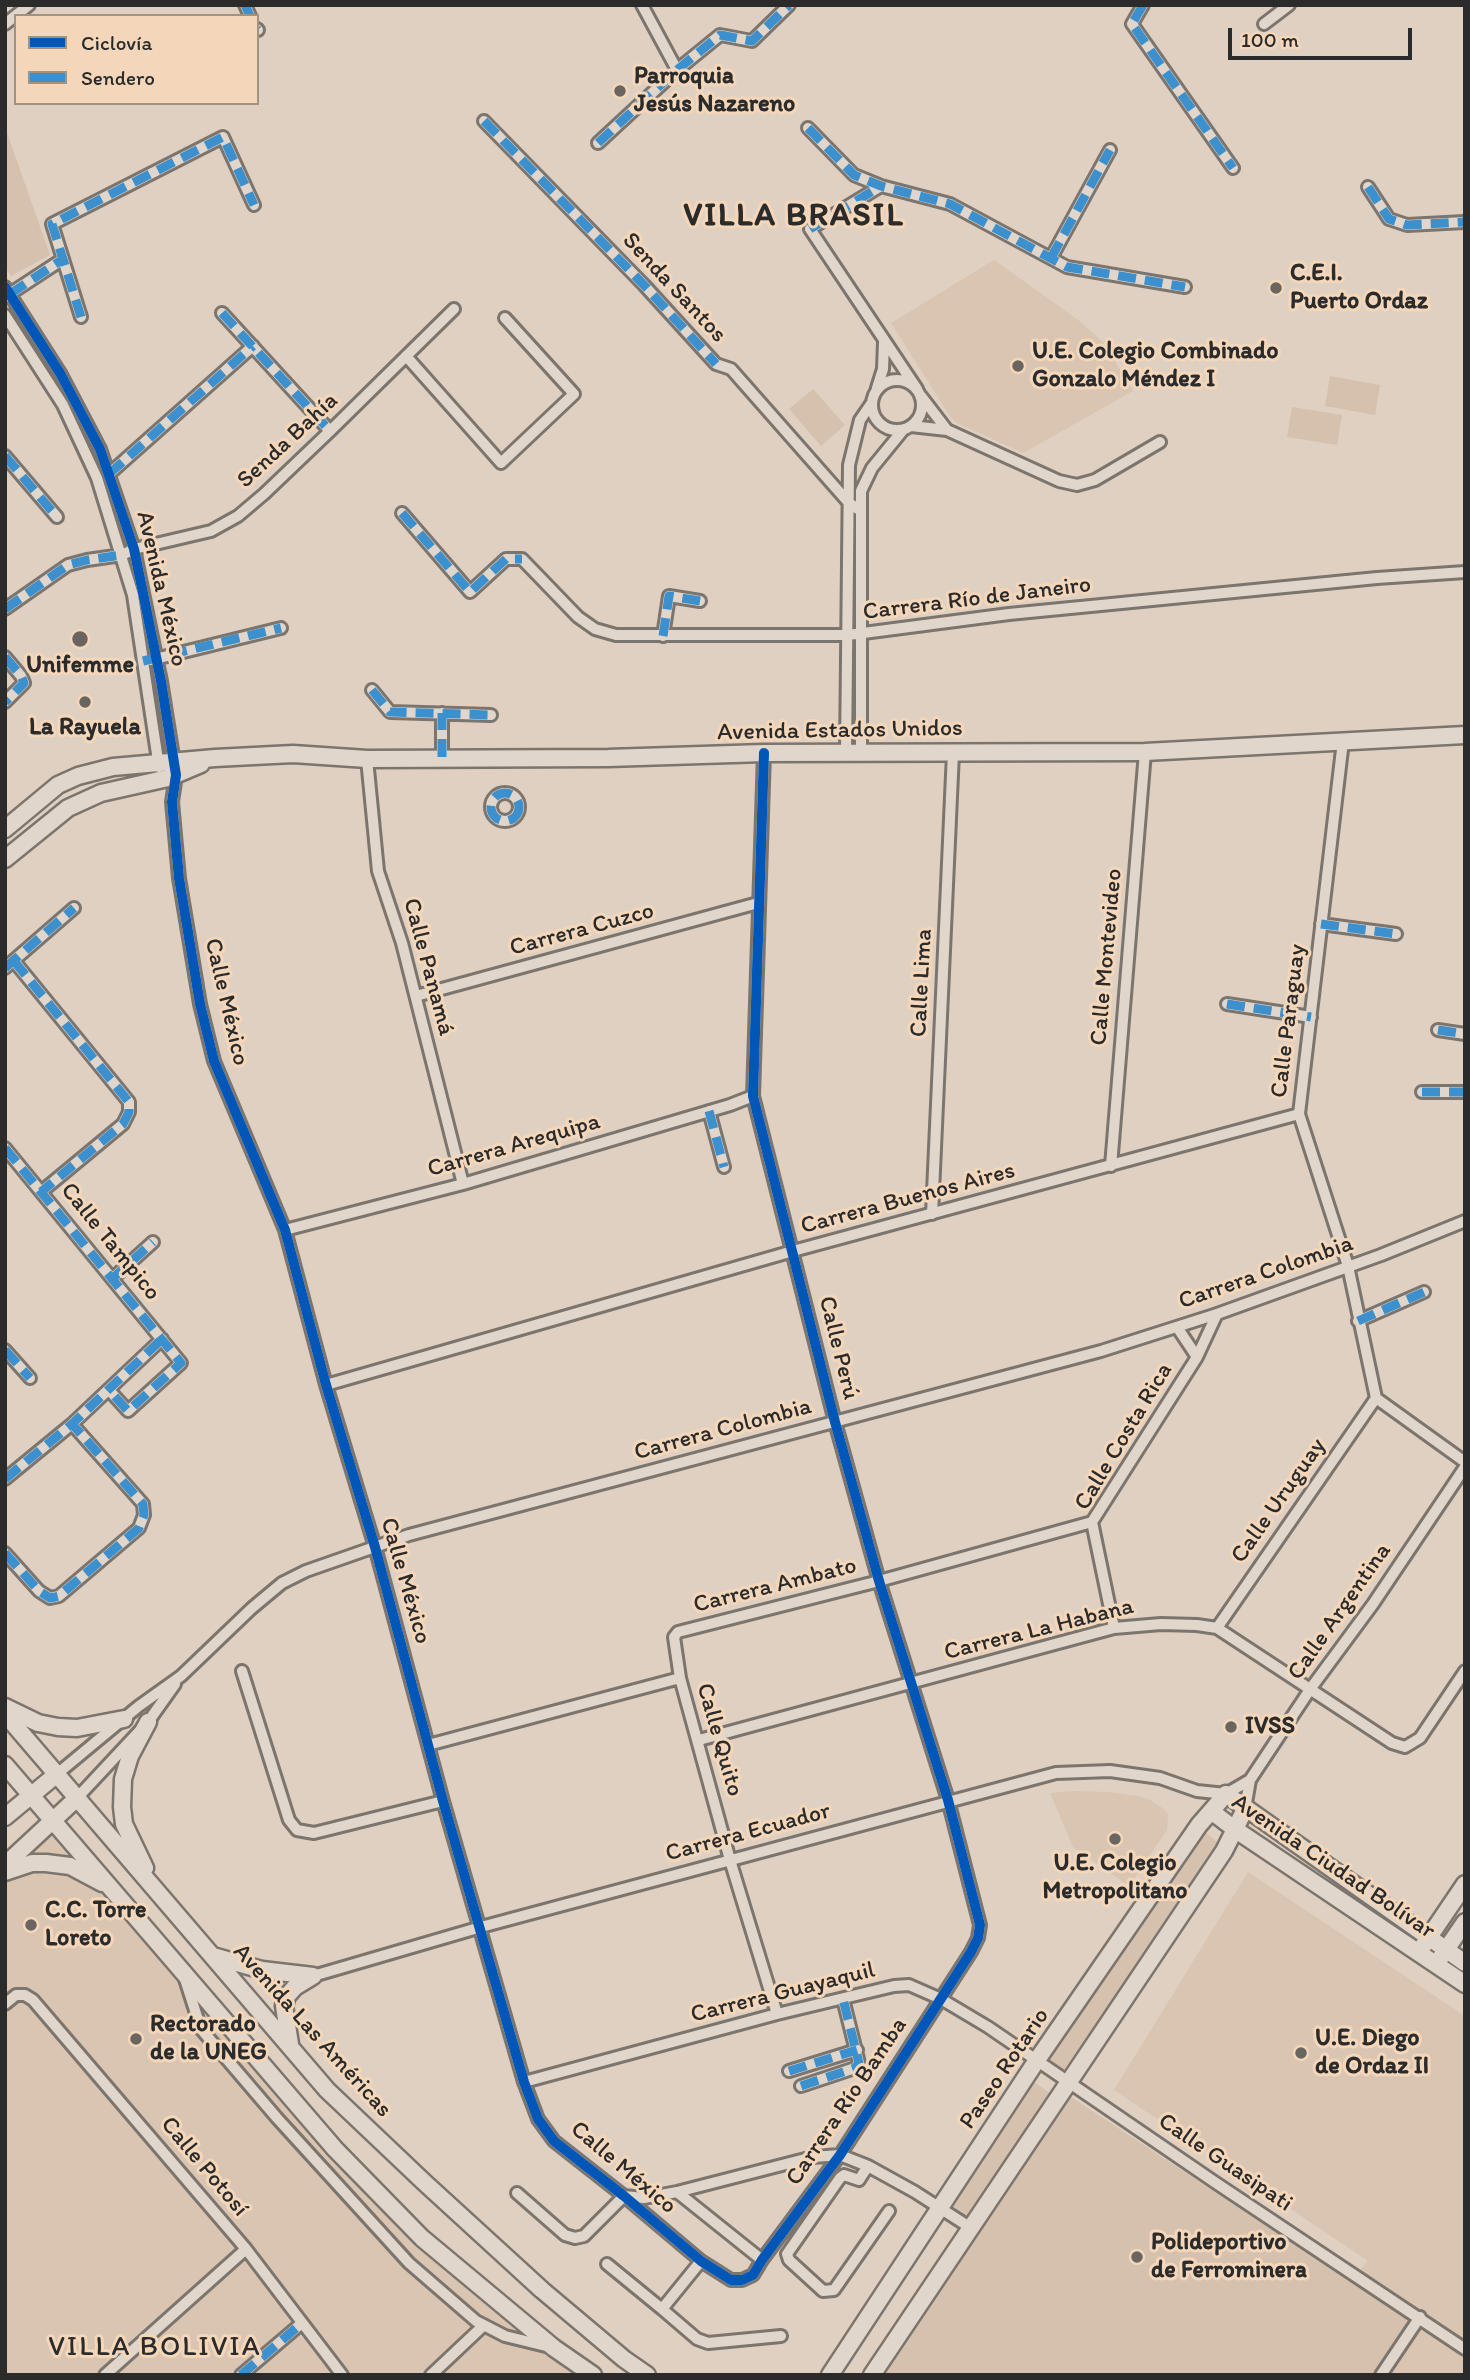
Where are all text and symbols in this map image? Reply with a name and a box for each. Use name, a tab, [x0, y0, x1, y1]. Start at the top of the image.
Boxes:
legend	[14, 14, 259, 105]
scale bar	[1232, 14, 1416, 58]
text: 100 m	[1241, 27, 1299, 52]
text: Ciclovía	[81, 30, 152, 55]
place label: Parroquia Jesús Nazareno	[634, 63, 795, 119]
text: Sendero	[81, 65, 155, 90]
marker: Parroquia Jesús Nazareno	[612, 83, 628, 99]
district label: VILLA BRASIL	[686, 198, 902, 236]
street label: Senda Santos	[616, 227, 732, 349]
place label: C.E.I. Puerto Ordaz	[1290, 260, 1428, 316]
marker: C.E.I. Puerto Ordaz	[1268, 280, 1284, 296]
place label: U.E. Colegio Combinado Gonzalo Méndez I	[1032, 338, 1279, 394]
marker: U.E. Colegio Combinado Gonzalo Méndez I	[1010, 358, 1026, 374]
street label: Senda Bahía	[232, 387, 344, 495]
street label: Avenida México	[129, 508, 193, 670]
street label: Carrera Río de Janeiro	[861, 571, 1093, 627]
marker: Unifemme	[70, 629, 90, 649]
place label: Unifemme	[26, 652, 134, 680]
marker: La Rayuela	[77, 694, 93, 710]
place label: La Rayuela	[29, 714, 141, 742]
street label: Avenida Estados Unidos	[717, 714, 963, 748]
street label: Calle Montevideo	[1085, 867, 1129, 1047]
street label: Calle Panamá	[396, 895, 460, 1039]
street label: Carrera Cuzco	[507, 897, 657, 963]
street label: Calle Lima	[905, 928, 939, 1038]
street label: Calle México	[197, 936, 255, 1068]
street label: Calle Paraguay	[1265, 943, 1313, 1099]
street label: Carrera Arequipa	[424, 1108, 604, 1184]
street label: Carrera Buenos Aires	[798, 1157, 1018, 1241]
street label: Calle Tampico	[54, 1177, 166, 1307]
street label: Carrera Colombia	[1175, 1230, 1357, 1316]
street label: Calle Perú	[811, 1293, 865, 1403]
street label: Calle Costa Rica	[1069, 1358, 1179, 1516]
street label: Carrera Colombia	[631, 1392, 815, 1468]
street label: Calle Uruguay	[1225, 1433, 1333, 1569]
street label: Calle México	[373, 1515, 437, 1647]
street label: Calle Argentina	[1282, 1538, 1398, 1686]
street label: Carrera Ambato	[690, 1552, 860, 1620]
street label: Carrera La Habana	[941, 1593, 1137, 1667]
street label: Calle Quito	[689, 1680, 749, 1800]
place label: IVSS	[1245, 1713, 1295, 1741]
marker: IVSS	[1223, 1719, 1239, 1735]
street label: Avenida Ciudad Bolívar	[1226, 1788, 1440, 1946]
street label: Carrera Ecuador	[662, 1797, 834, 1869]
marker: U.E. Colegio Metropolitano	[1107, 1831, 1123, 1847]
place label: U.E. Colegio Metropolitano	[1043, 1850, 1187, 1906]
place label: C.C. Torre Loreto	[45, 1897, 146, 1953]
marker: C.C. Torre Loreto	[23, 1917, 39, 1933]
street label: Avenida Las Américas	[226, 1938, 398, 2124]
street label: Carrera Guayaquil	[688, 1956, 878, 2030]
street label: Paseo Rotario	[954, 2003, 1056, 2135]
place label: Rectorado de la UNEG	[150, 2011, 267, 2067]
street label: Carrera Río Bamba	[780, 2013, 914, 2191]
place label: U.E. Diego de Ordaz II	[1315, 2025, 1429, 2081]
marker: Rectorado de la UNEG	[128, 2031, 144, 2047]
marker: U.E. Diego de Ordaz II	[1293, 2045, 1309, 2061]
street label: Calle Guasipati	[1152, 2107, 1298, 2219]
street label: Calle Potosí	[154, 2111, 254, 2223]
street label: Calle México	[564, 2115, 682, 2221]
place label: Polideportivo de Ferrominera	[1151, 2229, 1307, 2285]
marker: Polideportivo de Ferrominera	[1129, 2249, 1145, 2265]
district label: VILLA BOLIVIA	[52, 2331, 258, 2365]

